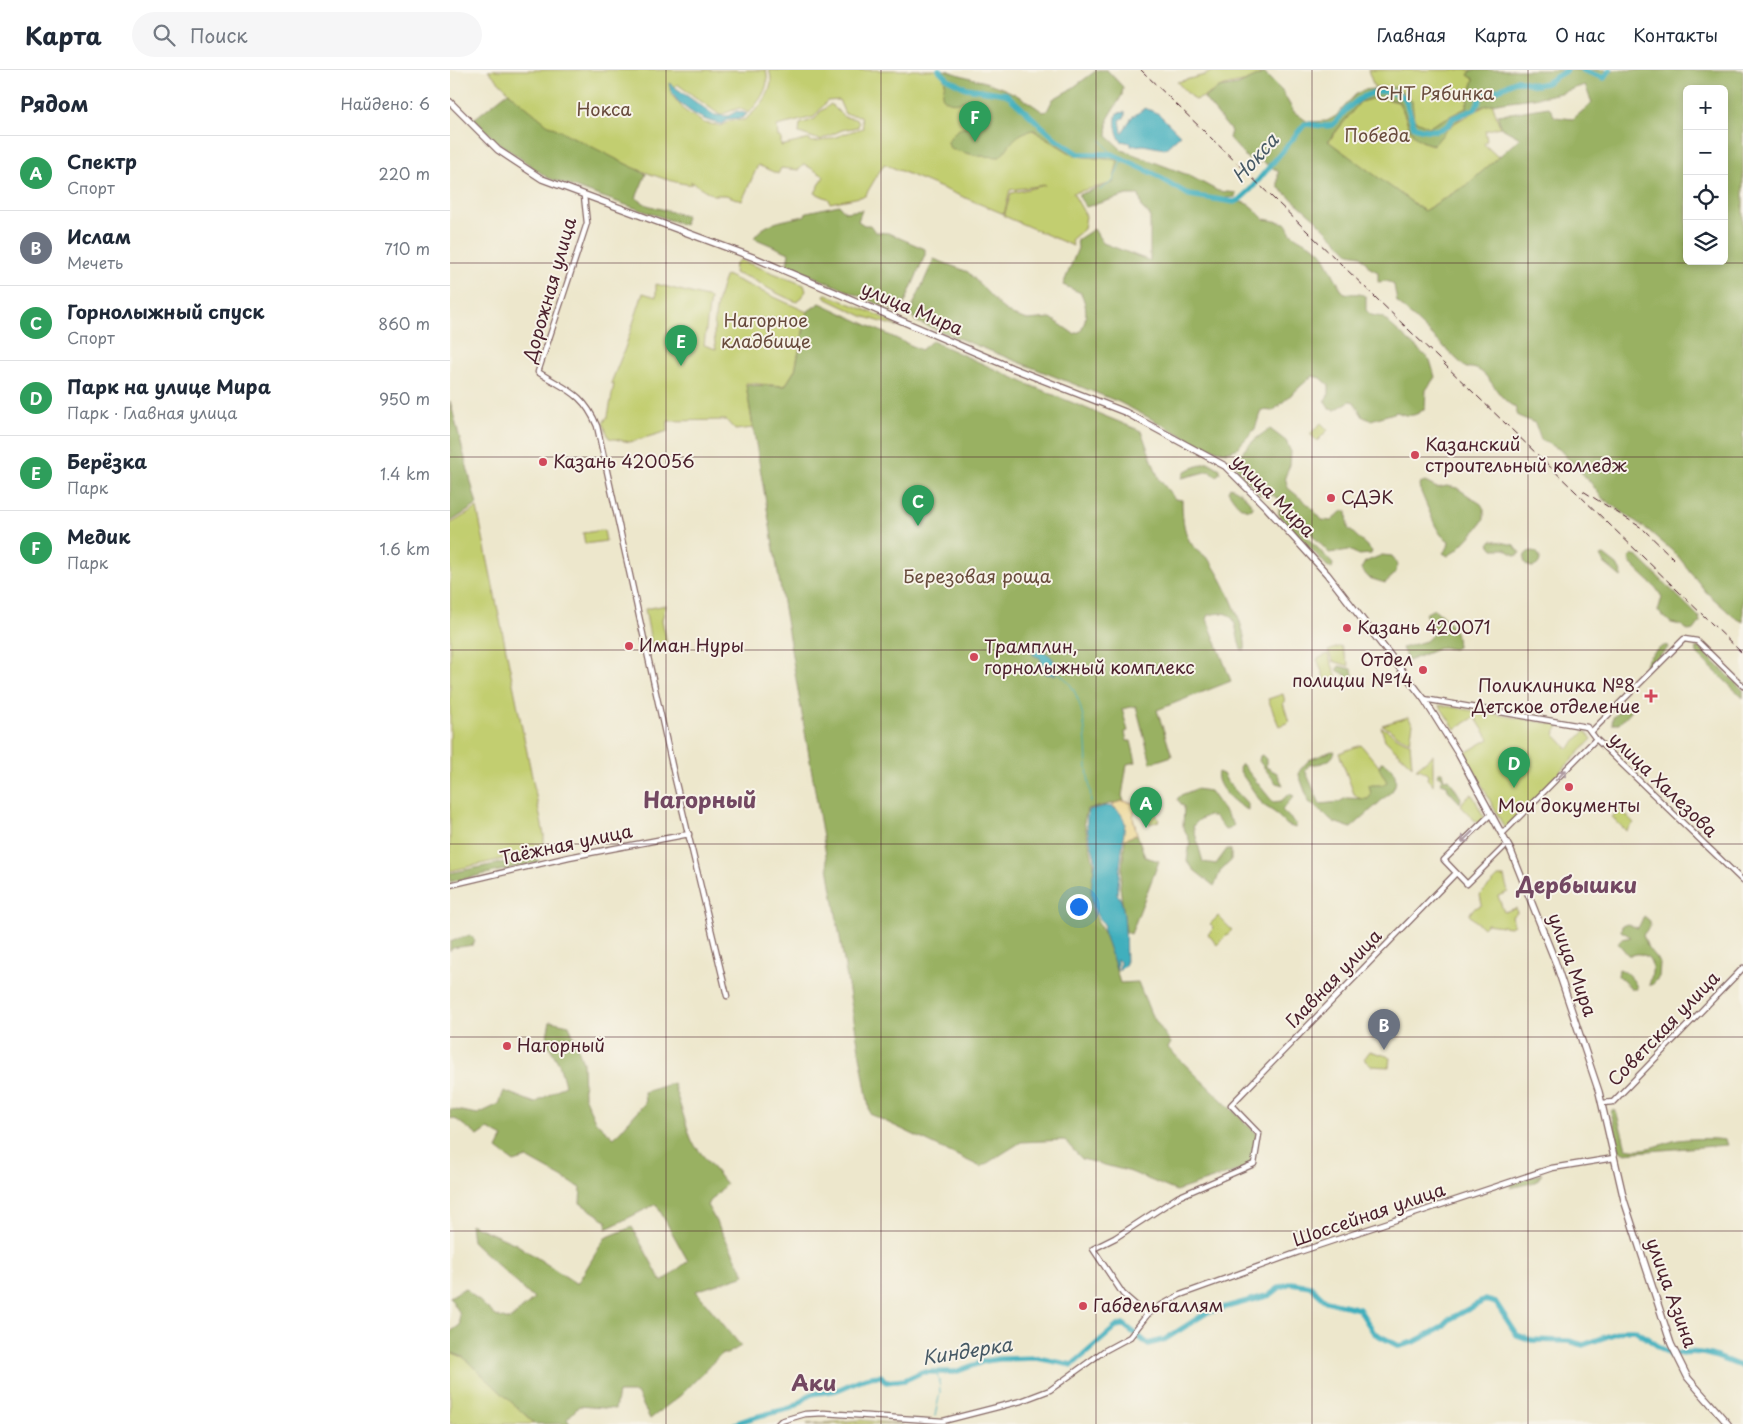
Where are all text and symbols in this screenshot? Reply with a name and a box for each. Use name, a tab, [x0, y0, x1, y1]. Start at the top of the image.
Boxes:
search box	[132, 12, 482, 57]
text: Карта	[25, 17, 102, 53]
icon: search	[150, 21, 178, 49]
text: Поиск	[190, 21, 248, 49]
text: Главная	[1377, 21, 1446, 48]
text: Карта	[1474, 21, 1527, 48]
text: О нас	[1555, 21, 1605, 48]
text: Контакты	[1633, 21, 1718, 48]
park label: СНТ Рябинка	[1376, 79, 1495, 106]
map controls	[1683, 85, 1728, 265]
button: +	[1683, 85, 1728, 130]
text: Рядом	[20, 87, 88, 119]
text: Найдено: 6	[340, 91, 430, 115]
park label: Нокса	[576, 95, 632, 122]
pin: F	[959, 101, 991, 142]
park label: Победа	[1344, 121, 1411, 148]
water label: Нокса	[1224, 125, 1285, 188]
button: −	[1683, 130, 1728, 175]
text: Спектр	[67, 147, 137, 175]
text: A	[30, 161, 42, 185]
text: 220 m	[379, 161, 430, 185]
text: Спорт	[67, 175, 115, 199]
button: locate	[1683, 175, 1728, 220]
street label: Дорожная улица	[515, 213, 582, 366]
button: layers	[1683, 220, 1728, 265]
text: Ислам	[67, 222, 131, 250]
text: B	[31, 236, 41, 260]
text: 710 m	[384, 236, 430, 260]
text: Мечеть	[67, 250, 123, 274]
street label: улица Мира	[857, 274, 968, 341]
text: Горнолыжный спуск	[67, 297, 264, 325]
park label: Нагорное кладбище	[721, 306, 811, 354]
text: C	[30, 311, 42, 335]
text: 860 m	[378, 311, 430, 335]
text: Спорт	[67, 325, 115, 349]
pin: E	[665, 325, 697, 366]
text: Парк на улице Мира	[67, 372, 271, 400]
text: D	[30, 386, 42, 410]
text: 950 m	[379, 386, 430, 410]
text: Парк · Главная улица	[67, 400, 237, 424]
place label: Казанский строительный колледж	[1425, 430, 1627, 478]
text: Берёзка	[67, 447, 147, 475]
place label: Казань 420056	[553, 447, 695, 474]
street label: улица Мира	[1226, 447, 1322, 543]
marker: Казанский строительный колледж	[1409, 449, 1421, 461]
marker: Казань 420056	[537, 456, 549, 468]
text: E	[31, 461, 41, 485]
text: 1.4 km	[380, 461, 430, 485]
text: Парк	[67, 475, 108, 499]
place label: СДЭК	[1341, 483, 1394, 510]
pin: C	[902, 485, 934, 526]
marker: СДЭК	[1325, 492, 1337, 504]
text: Медик	[67, 522, 130, 550]
text: F	[31, 536, 41, 560]
text: 1.6 km	[379, 536, 430, 560]
text: Парк	[67, 550, 108, 574]
park label: Березовая роща	[903, 562, 1052, 589]
place label: Казань 420071	[1357, 613, 1491, 640]
marker: Казань 420071	[1341, 622, 1353, 634]
place label: Иман Нуры	[639, 631, 744, 658]
place label: Трамплин, горнолыжный комплекс	[984, 632, 1195, 680]
marker: Иман Нуры	[623, 640, 635, 652]
place label: Отдел полиции №14	[1292, 645, 1413, 693]
marker: Трамплин, горнолыжный комплекс	[968, 651, 980, 663]
marker: Отдел полиции №14	[1417, 664, 1429, 676]
place label: Поликлиника №8. Детское отделение	[1471, 671, 1640, 719]
marker: Поликлиника №8. Детское отделение	[1644, 689, 1658, 703]
street label: улица Халезова	[1604, 725, 1725, 843]
pin: D	[1498, 747, 1530, 788]
one-way arrow	[1555, 769, 1567, 781]
marker: Мои документы	[1563, 781, 1575, 793]
district label: Нагорный	[643, 782, 757, 815]
pin: A	[1130, 787, 1162, 828]
place label: Мои документы	[1498, 791, 1640, 818]
street label: Таёжная улица	[497, 816, 635, 871]
one-way arrow	[1461, 831, 1474, 843]
district label: Дербышки	[1516, 867, 1637, 900]
your location	[1066, 894, 1092, 920]
street label: улица Мира	[1542, 909, 1605, 1021]
street label: Главная улица	[1279, 922, 1388, 1034]
street label: Советская улица	[1601, 964, 1726, 1092]
pin: B	[1368, 1009, 1400, 1050]
place label: Нагорный	[517, 1031, 605, 1058]
marker: Нагорный	[501, 1040, 513, 1052]
street label: Шоссейная улица	[1289, 1175, 1449, 1252]
street label: улица Азина	[1640, 1234, 1705, 1352]
place label: Габдельгаллям	[1093, 1291, 1224, 1318]
marker: Габдельгаллям	[1077, 1300, 1089, 1312]
water label: Киндерка	[920, 1329, 1015, 1371]
district label: Аки	[791, 1365, 837, 1398]

